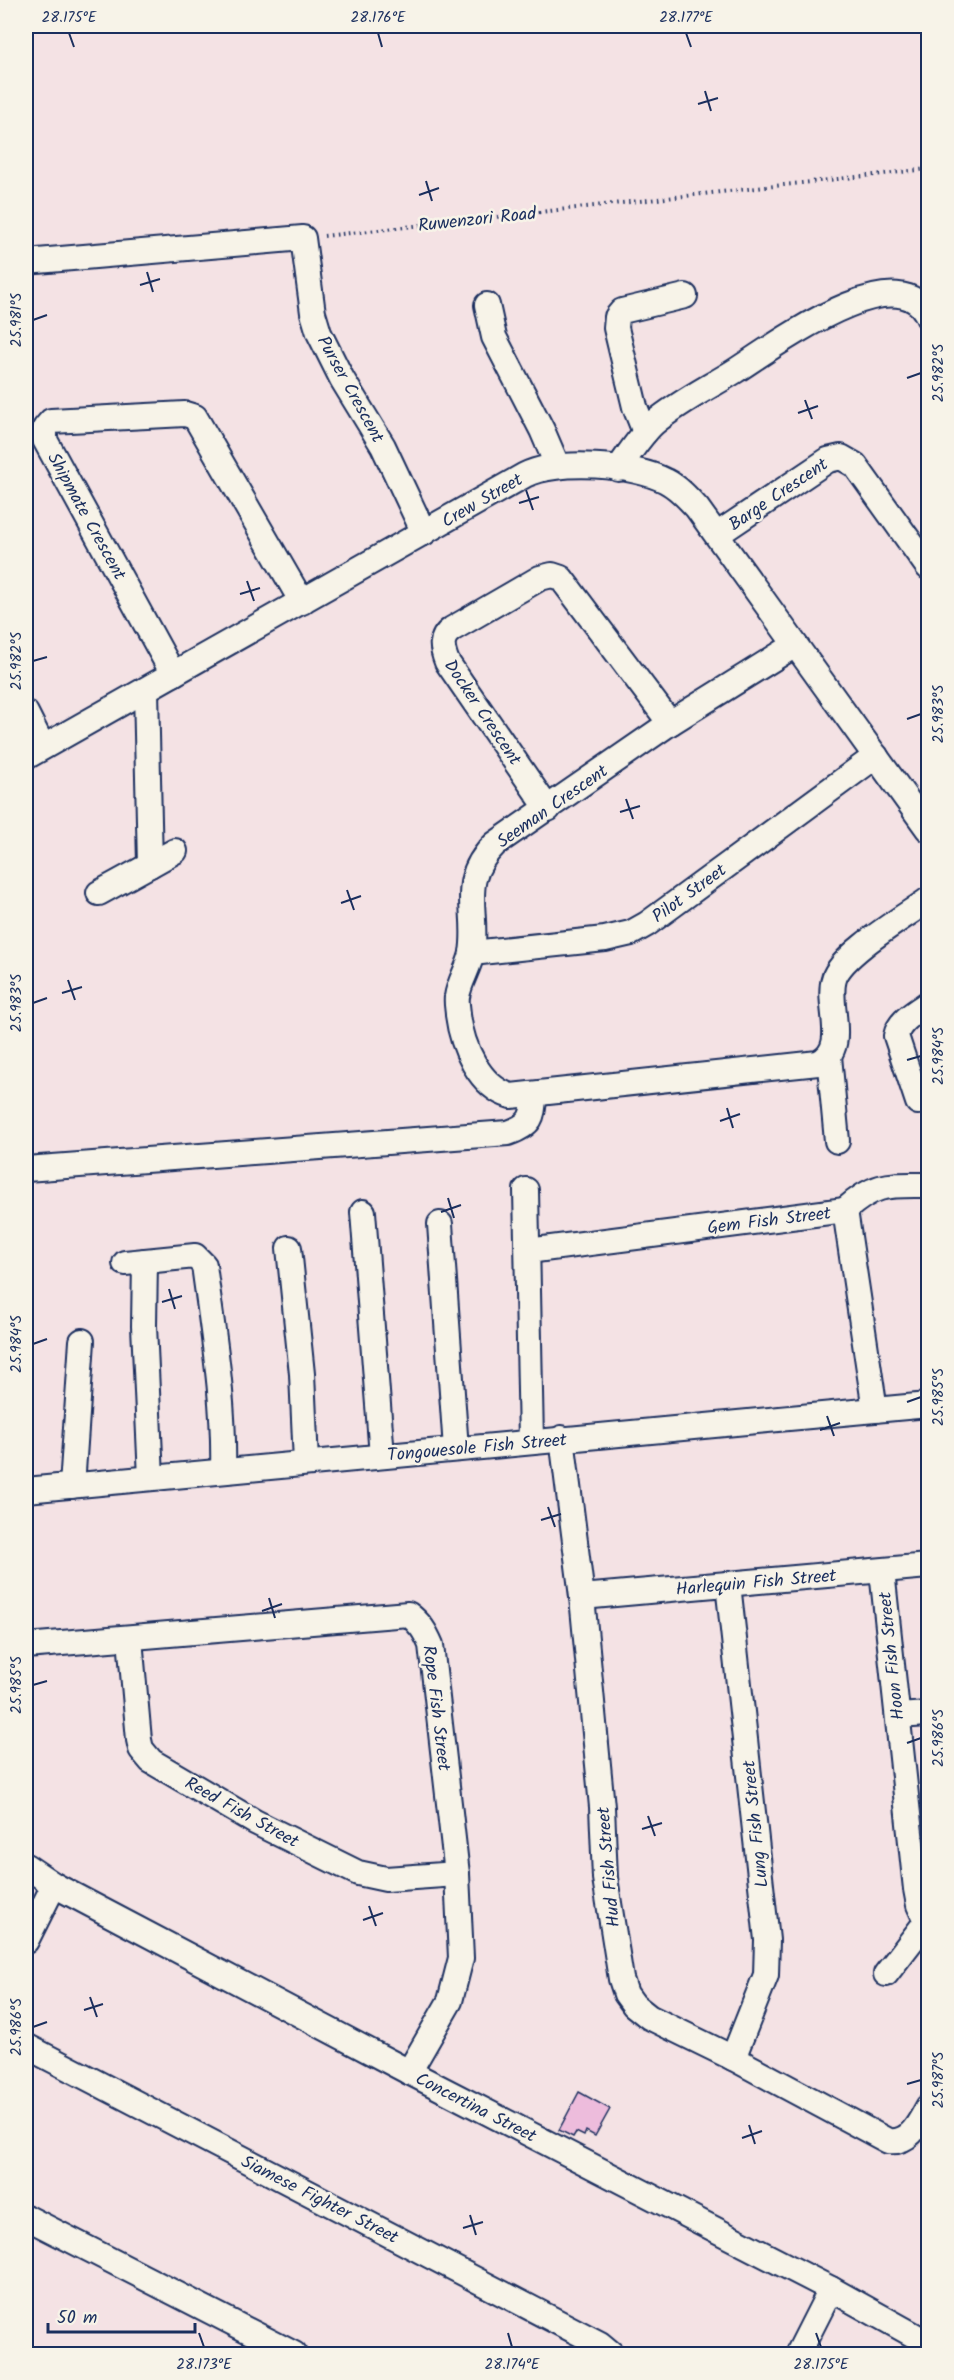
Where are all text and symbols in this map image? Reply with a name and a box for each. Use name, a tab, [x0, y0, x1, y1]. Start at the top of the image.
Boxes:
text: 28.175°E	[42, 6, 98, 30]
text: 28.176°E	[350, 6, 407, 30]
text: 28.177°E	[659, 6, 714, 30]
street label: Ruwenzori Road	[417, 200, 539, 241]
text: 25.981°S	[5, 293, 29, 347]
street label: Purser Crescent	[308, 331, 392, 449]
text: 25.982°S	[927, 344, 951, 402]
street label: Shipmate Crescent	[39, 447, 133, 587]
street label: Barge Crescent	[723, 451, 835, 539]
street label: Crew Street	[437, 466, 530, 536]
text: 25.982°S	[5, 632, 29, 690]
street label: Docker Crescent	[435, 654, 529, 773]
text: 25.983°S	[927, 685, 951, 743]
street label: Seeman Crescent	[491, 757, 615, 857]
street label: Pilot Street	[646, 856, 734, 931]
text: 25.983°S	[5, 974, 29, 1032]
text: 25.984°S	[927, 1027, 951, 1085]
street label: Gem Fish Street	[706, 1199, 834, 1243]
text: 25.984°S	[5, 1315, 29, 1373]
text: 25.985°S	[927, 1368, 951, 1426]
street label: Tongouesole Fish Street	[386, 1426, 569, 1471]
street label: Harlequin Fish Street	[675, 1562, 839, 1605]
street label: Hoon Fish Street	[871, 1589, 914, 1722]
street label: Rope Fish Street	[413, 1644, 458, 1774]
text: 25.985°S	[5, 1656, 29, 1714]
text: 25.986°S	[927, 1709, 951, 1767]
street label: Lung Fish Street	[735, 1758, 778, 1889]
street label: Reed Fish Street	[179, 1770, 305, 1857]
street label: Hud Fish Street	[590, 1804, 629, 1928]
text: 25.986°S	[5, 1998, 29, 2056]
text: 25.987°S	[927, 2052, 951, 2108]
street label: Concertina Street	[410, 2065, 542, 2152]
street label: Siamese Fighter Street	[235, 2148, 404, 2253]
scale bar	[48, 2296, 195, 2334]
text: 50 m	[57, 2304, 97, 2333]
text: 28.173°E	[176, 2353, 233, 2377]
text: 28.174°E	[484, 2353, 541, 2377]
text: 28.175°E	[794, 2353, 850, 2377]

